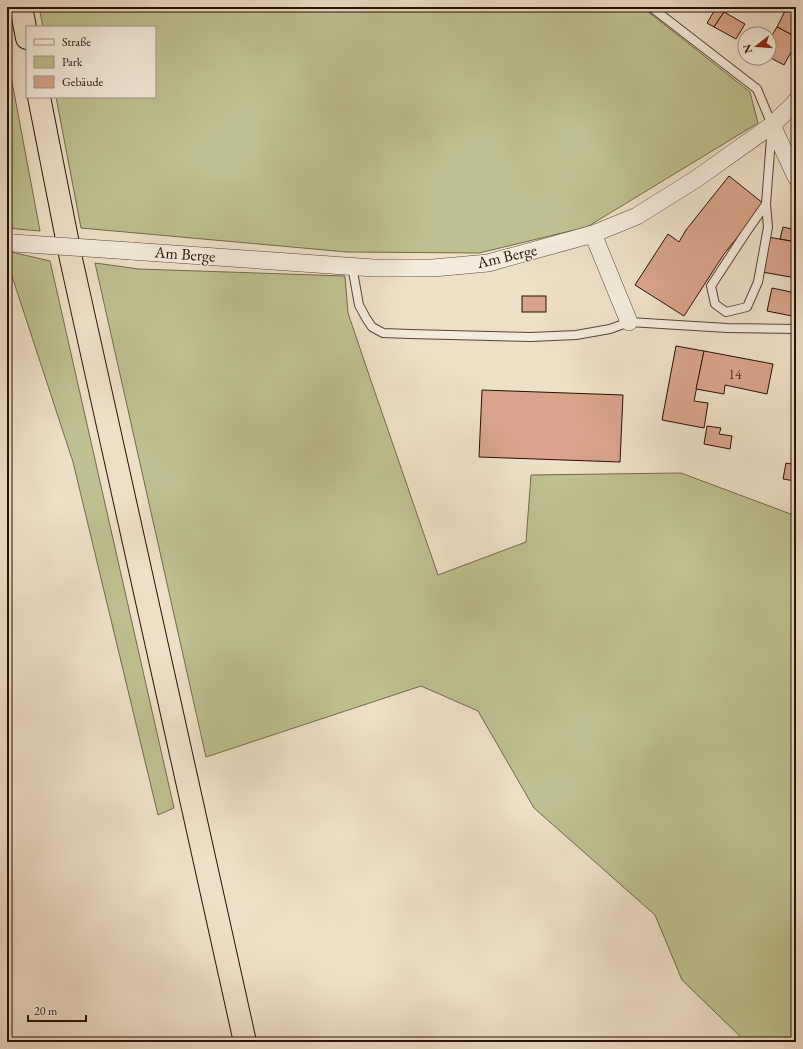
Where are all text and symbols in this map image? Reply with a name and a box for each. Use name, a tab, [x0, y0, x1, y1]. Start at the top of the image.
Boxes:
legend	[26, 26, 156, 98]
north arrow	[737, 26, 777, 66]
text: Straße	[62, 34, 91, 50]
text: N	[739, 43, 755, 55]
text: Park	[62, 54, 83, 70]
text: Gebäude	[62, 74, 104, 90]
street label: Am Berge	[474, 239, 539, 273]
street label: Am Berge	[153, 241, 216, 267]
house number: 14	[728, 365, 742, 383]
scale bar	[28, 997, 86, 1023]
text: 20 m	[34, 1003, 58, 1019]

